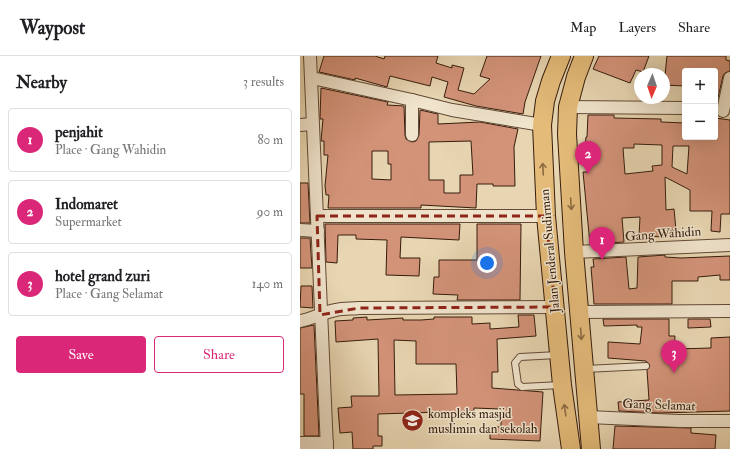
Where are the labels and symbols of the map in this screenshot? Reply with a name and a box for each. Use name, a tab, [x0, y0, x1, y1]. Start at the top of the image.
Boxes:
north arrow	[634, 68, 670, 104]
pin: 2	[575, 141, 601, 174]
one-way arrow	[540, 163, 547, 176]
street label: Jalan Jenderal Sudirman	[537, 188, 563, 315]
one-way arrow	[567, 197, 575, 210]
street label: Gang Wahidin	[624, 223, 702, 245]
pin: 1	[589, 227, 615, 260]
your location	[477, 253, 497, 273]
one-way arrow	[578, 327, 585, 340]
pin: 3	[661, 340, 687, 373]
street label: Gang Selamat	[622, 396, 696, 414]
one-way arrow	[561, 404, 569, 417]
place label: kompleks masjid muslimin dan sekolah	[428, 406, 538, 437]
school or university icon: kompleks masjid muslimin dan sekolah	[400, 408, 426, 434]

